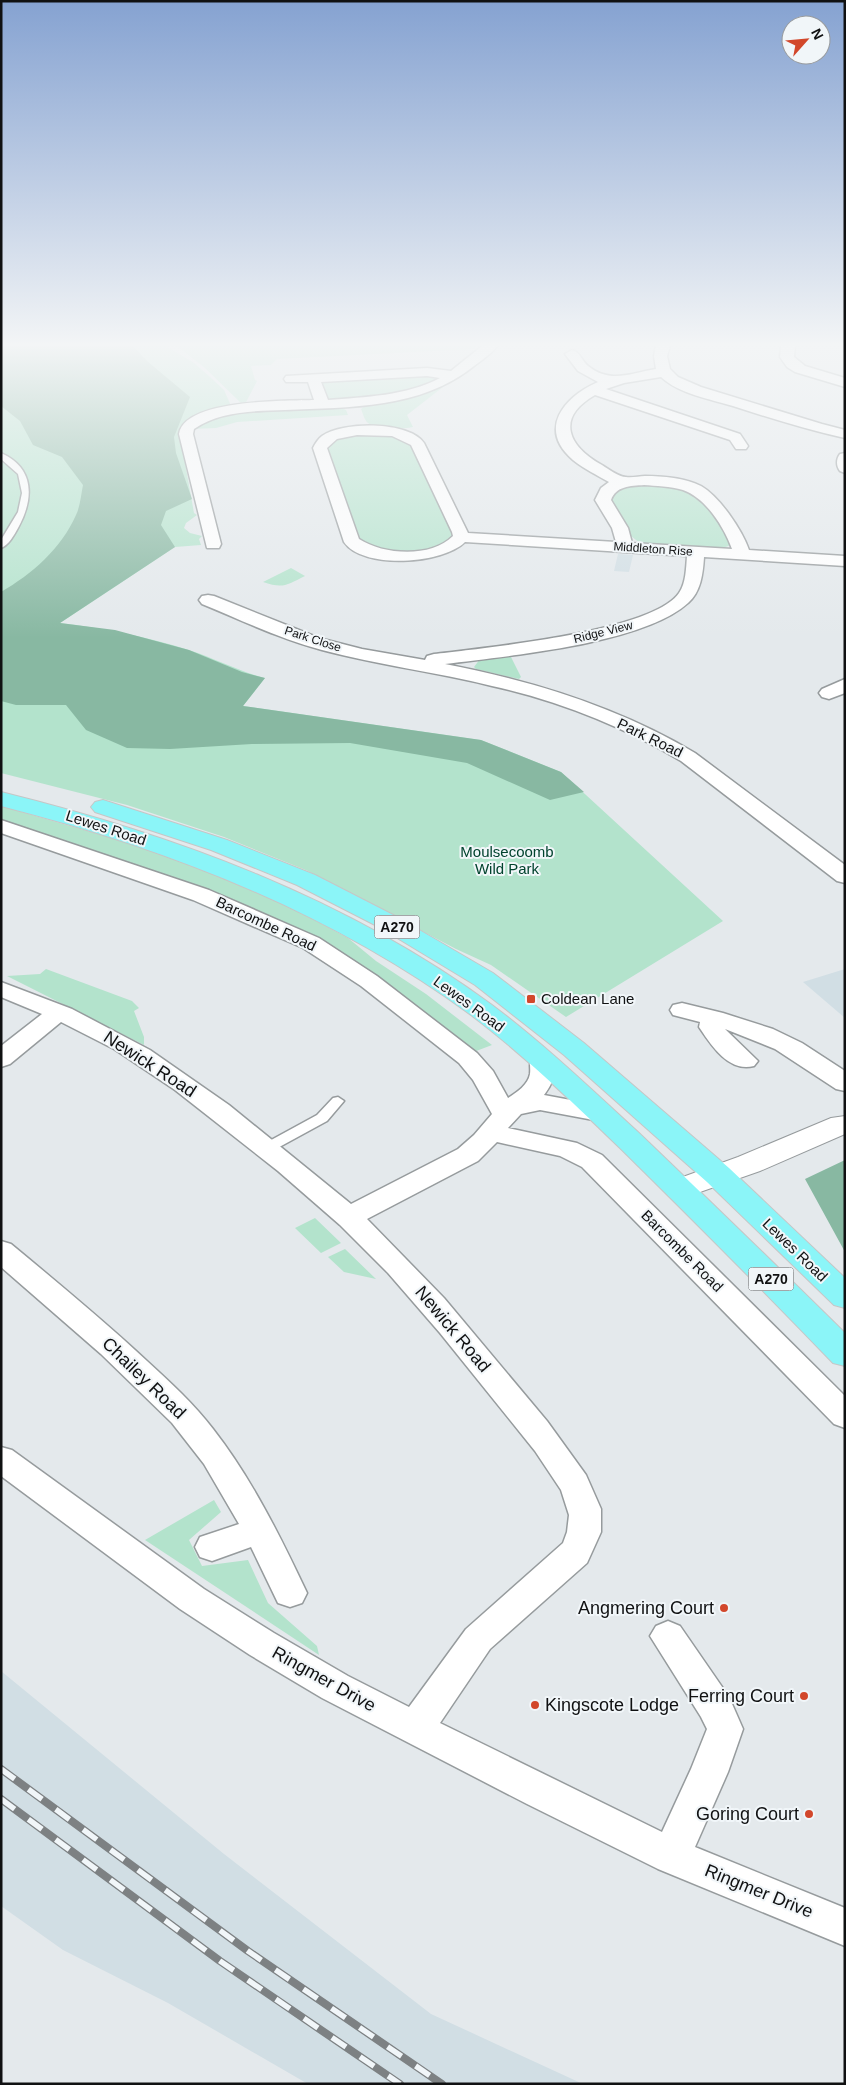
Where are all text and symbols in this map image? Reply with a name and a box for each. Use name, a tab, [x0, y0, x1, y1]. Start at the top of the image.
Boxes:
north arrow	[781, 15, 831, 65]
text: N	[808, 26, 827, 42]
street label: Middleton Rise	[613, 539, 693, 559]
street label: Ridge View	[572, 618, 634, 646]
street label: Park Close	[283, 623, 343, 655]
street label: Park Road	[615, 714, 686, 761]
street label: Lewes Road	[64, 807, 148, 848]
park label: Moulsecoomb Wild Park	[460, 843, 554, 877]
street label: Barcombe Road	[213, 893, 319, 954]
road number: A270	[374, 916, 420, 939]
street label: Lewes Road	[431, 972, 508, 1035]
place label: Coldean Lane	[541, 990, 634, 1007]
marker: Coldean Lane	[525, 993, 537, 1005]
street label: Newick Road	[100, 1027, 200, 1101]
street label: Barcombe Road	[638, 1206, 727, 1295]
street label: Lewes Road	[759, 1215, 831, 1285]
road number: A270	[748, 1268, 794, 1290]
street label: Newick Road	[411, 1282, 495, 1376]
street label: Chailey Road	[98, 1333, 190, 1423]
place label: Angmering Court	[578, 1598, 714, 1618]
marker: Angmering Court	[718, 1602, 730, 1614]
street label: Ringmer Drive	[269, 1642, 379, 1716]
place label: Ferring Court	[688, 1686, 794, 1706]
marker: Ferring Court	[798, 1690, 810, 1702]
place label: Kingscote Lodge	[545, 1695, 679, 1715]
marker: Kingscote Lodge	[529, 1699, 541, 1711]
place label: Goring Court	[696, 1804, 799, 1824]
marker: Goring Court	[803, 1808, 815, 1820]
street label: Ringmer Drive	[702, 1860, 816, 1922]

